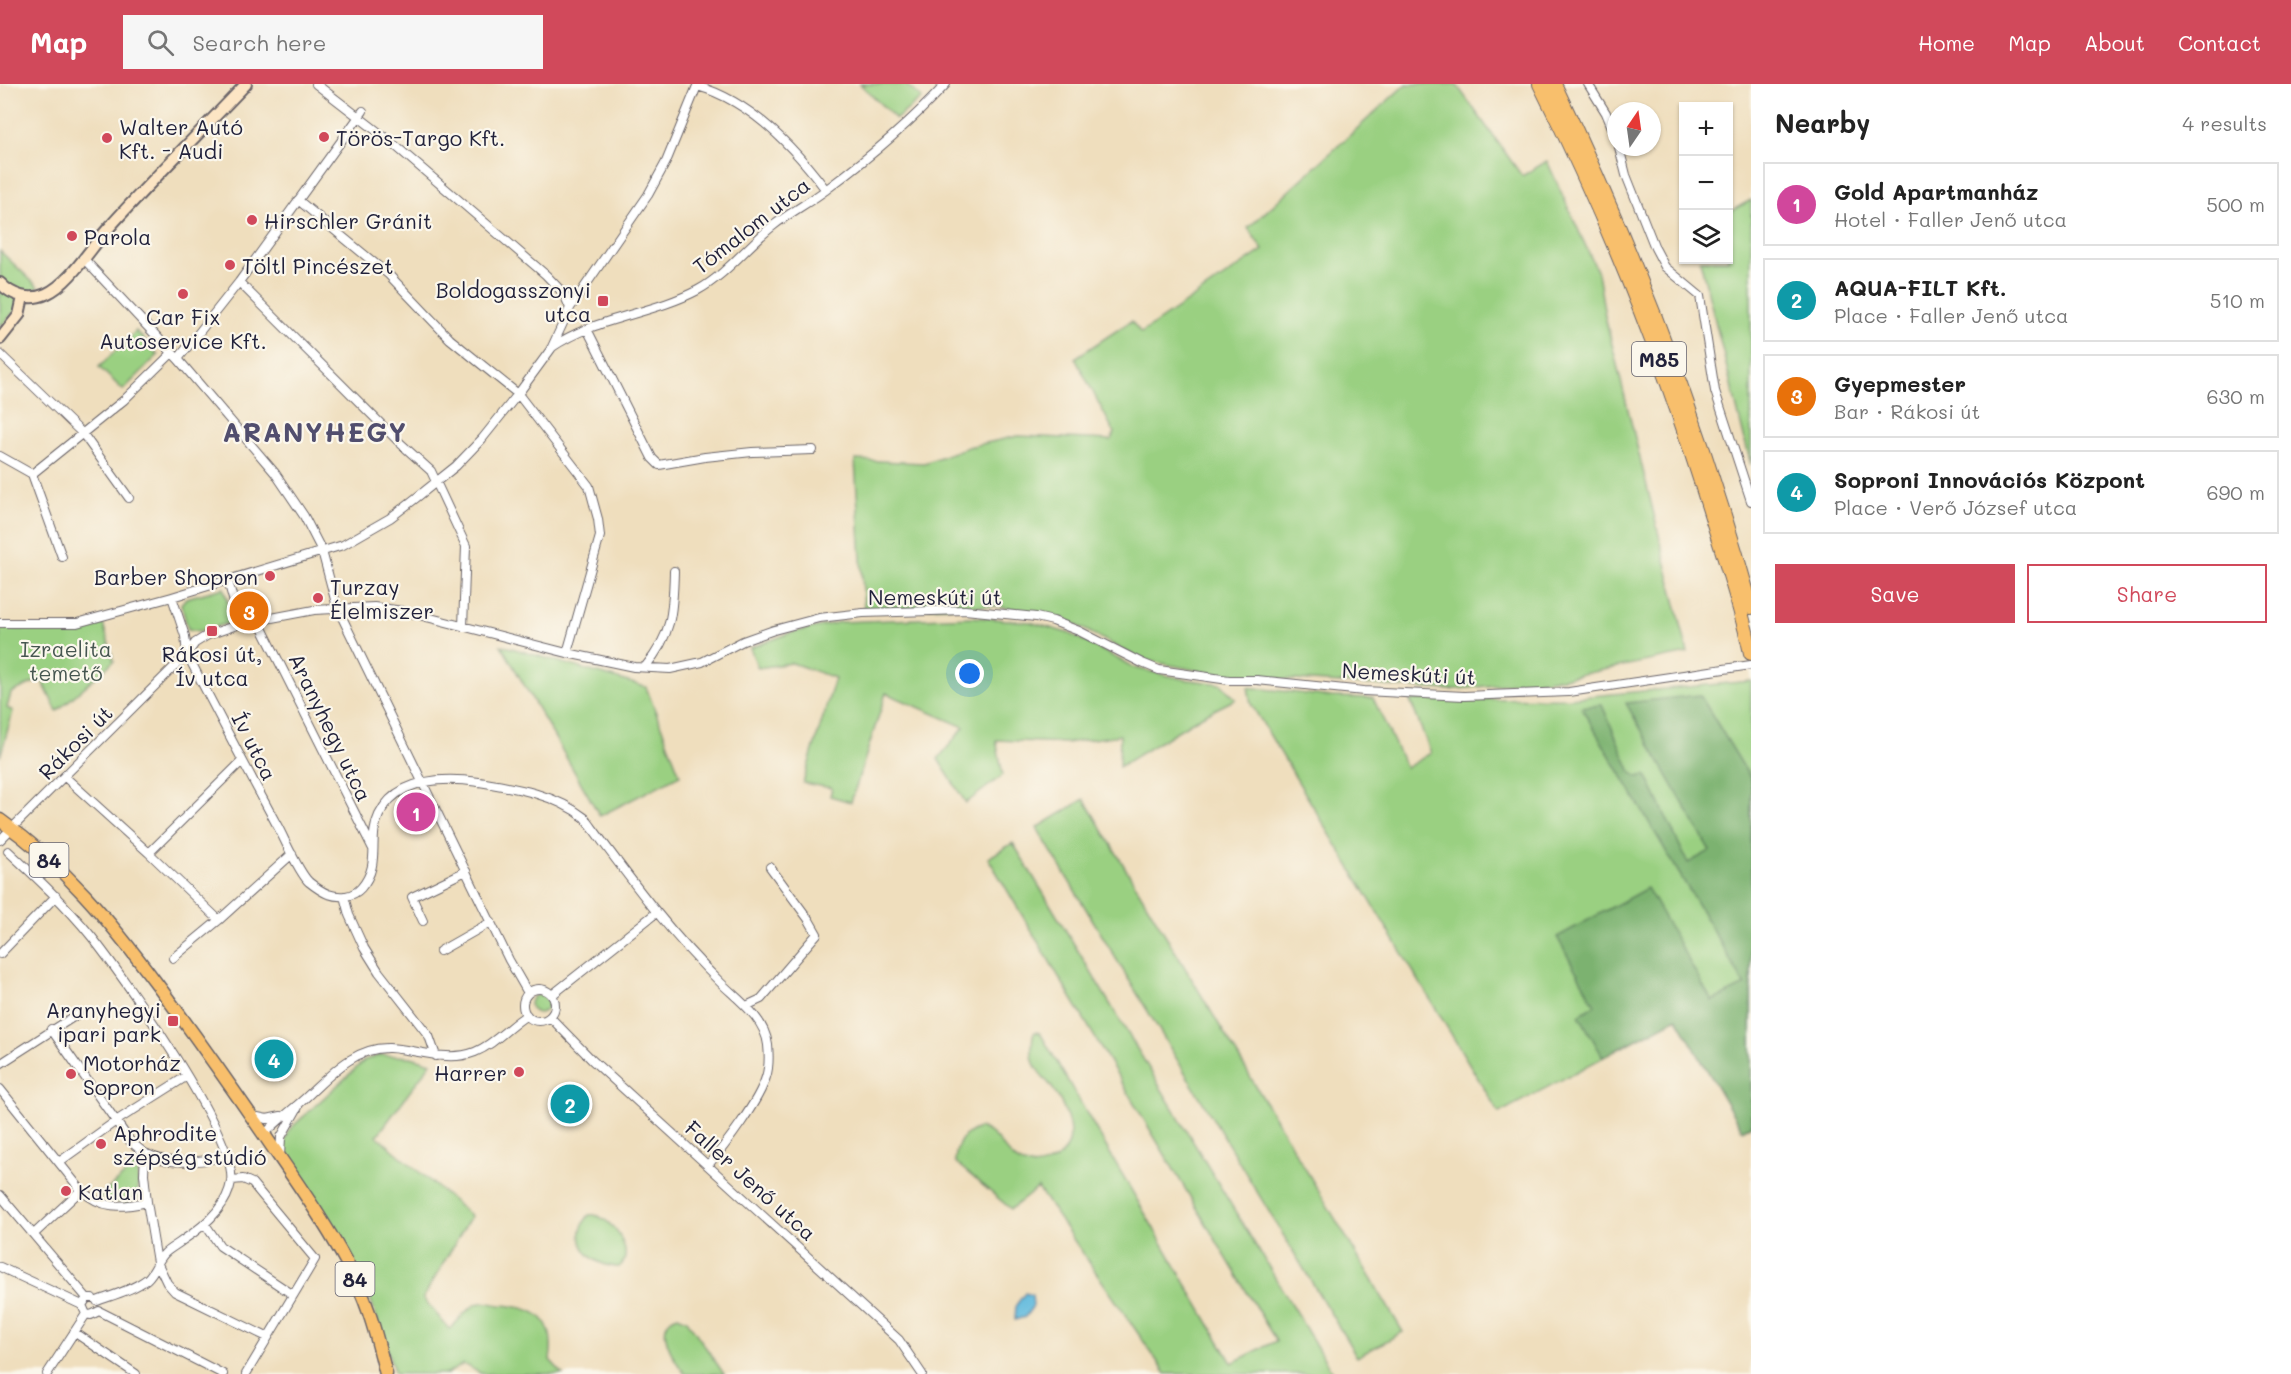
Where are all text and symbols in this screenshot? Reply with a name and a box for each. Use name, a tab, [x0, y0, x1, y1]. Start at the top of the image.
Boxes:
search box	[123, 15, 543, 69]
text: Map	[30, 24, 87, 60]
icon: search	[144, 26, 177, 59]
text: Search here	[192, 28, 326, 57]
text: Home	[1918, 29, 1975, 56]
text: Map	[2008, 29, 2051, 56]
text: About	[2084, 29, 2145, 56]
text: Contact	[2178, 29, 2261, 56]
north arrow	[1607, 102, 1661, 156]
map controls	[1679, 102, 1733, 264]
button: +	[1679, 102, 1733, 156]
text: Nearby	[1775, 106, 1870, 140]
text: 4 results	[2182, 110, 2267, 136]
place label: Walter Autó Kft. - Audi	[119, 113, 243, 164]
place label: Törös-Targo Kft.	[336, 124, 505, 151]
marker: Törös-Targo Kft.	[317, 130, 331, 144]
marker: Walter Autó Kft. - Audi	[100, 131, 114, 145]
button: −	[1679, 156, 1733, 210]
street label: Tómalom utca	[687, 171, 815, 279]
text: Gold Apartmanház	[1834, 177, 2038, 206]
text: 1	[1792, 191, 1801, 217]
text: 500 m	[2206, 191, 2265, 217]
text: Hotel · Faller Jenő utca	[1834, 206, 2067, 232]
place label: Hirschler Gránit	[264, 207, 432, 234]
button: layers	[1679, 210, 1733, 264]
marker: Hirschler Gránit	[245, 213, 259, 227]
place label: Parola	[84, 223, 151, 250]
marker: Parola	[65, 229, 79, 243]
place label: Töltl Pincészet	[242, 252, 393, 279]
marker: Töltl Pincészet	[223, 258, 237, 272]
text: AQUA-FILT Kft.	[1834, 273, 2007, 302]
place label: Boldogasszonyi utca	[436, 276, 591, 327]
marker: Car Fix Autoservice Kft.	[176, 287, 190, 301]
text: 2	[1791, 287, 1802, 313]
text: 510 m	[2210, 287, 2265, 313]
marker: Boldogasszonyi utca	[596, 294, 610, 308]
text: Place · Faller Jenő utca	[1834, 302, 2069, 328]
place label: Car Fix Autoservice Kft.	[99, 303, 267, 354]
road number: M85	[1632, 342, 1686, 376]
text: Gyepmester	[1834, 369, 1966, 398]
text: 3	[1791, 383, 1803, 409]
text: 630 m	[2207, 383, 2265, 409]
text: Bar · Rákosi út	[1834, 398, 1980, 424]
district label: ARANYHEGY	[222, 414, 408, 449]
text: Soproni Innovációs Központ	[1834, 465, 2145, 494]
text: 4	[1790, 479, 1803, 505]
text: 690 m	[2206, 479, 2265, 505]
text: Place · Verő József utca	[1834, 494, 2077, 520]
place label: Barber Shopron	[94, 563, 258, 590]
button: Save	[1775, 564, 2015, 623]
button: Share	[2027, 564, 2267, 623]
marker: Barber Shopron	[263, 569, 277, 583]
place label: Turzay Élelmiszer	[330, 573, 434, 624]
street label: Nemeskúti út	[868, 583, 1002, 610]
pin: 3	[230, 588, 268, 634]
marker: Turzay Élelmiszer	[311, 591, 325, 605]
marker: Rákosi út, Ív utca	[205, 624, 219, 638]
park label: Izraelita temető	[20, 635, 112, 686]
place label: Rákosi út, Ív utca	[162, 640, 262, 691]
street label: Aranyhegy utca	[283, 648, 379, 806]
street label: Nemeskúti út	[1341, 656, 1477, 690]
your location	[955, 659, 984, 688]
street label: Rákosi út	[32, 699, 118, 785]
street label: Ív utca	[226, 707, 284, 785]
pin: 1	[396, 790, 436, 834]
road number: 84	[29, 843, 68, 877]
place label: Aranyhegyi ipari park	[46, 996, 161, 1047]
marker: Aranyhegyi ipari park	[166, 1014, 180, 1028]
pin: 4	[254, 1036, 294, 1082]
place label: Motorház Sopron	[83, 1049, 181, 1100]
place label: Harrer	[434, 1059, 507, 1086]
marker: Harrer	[512, 1065, 526, 1079]
marker: Motorház Sopron	[64, 1067, 78, 1081]
pin: 2	[550, 1082, 590, 1126]
street label: Faller Jenő utca	[680, 1114, 822, 1246]
place label: Aphrodite szépség stúdió	[113, 1119, 267, 1170]
marker: Aphrodite szépség stúdió	[94, 1137, 108, 1151]
place label: Katlan	[78, 1178, 143, 1205]
marker: Katlan	[59, 1184, 73, 1198]
road number: 84	[336, 1262, 374, 1296]

